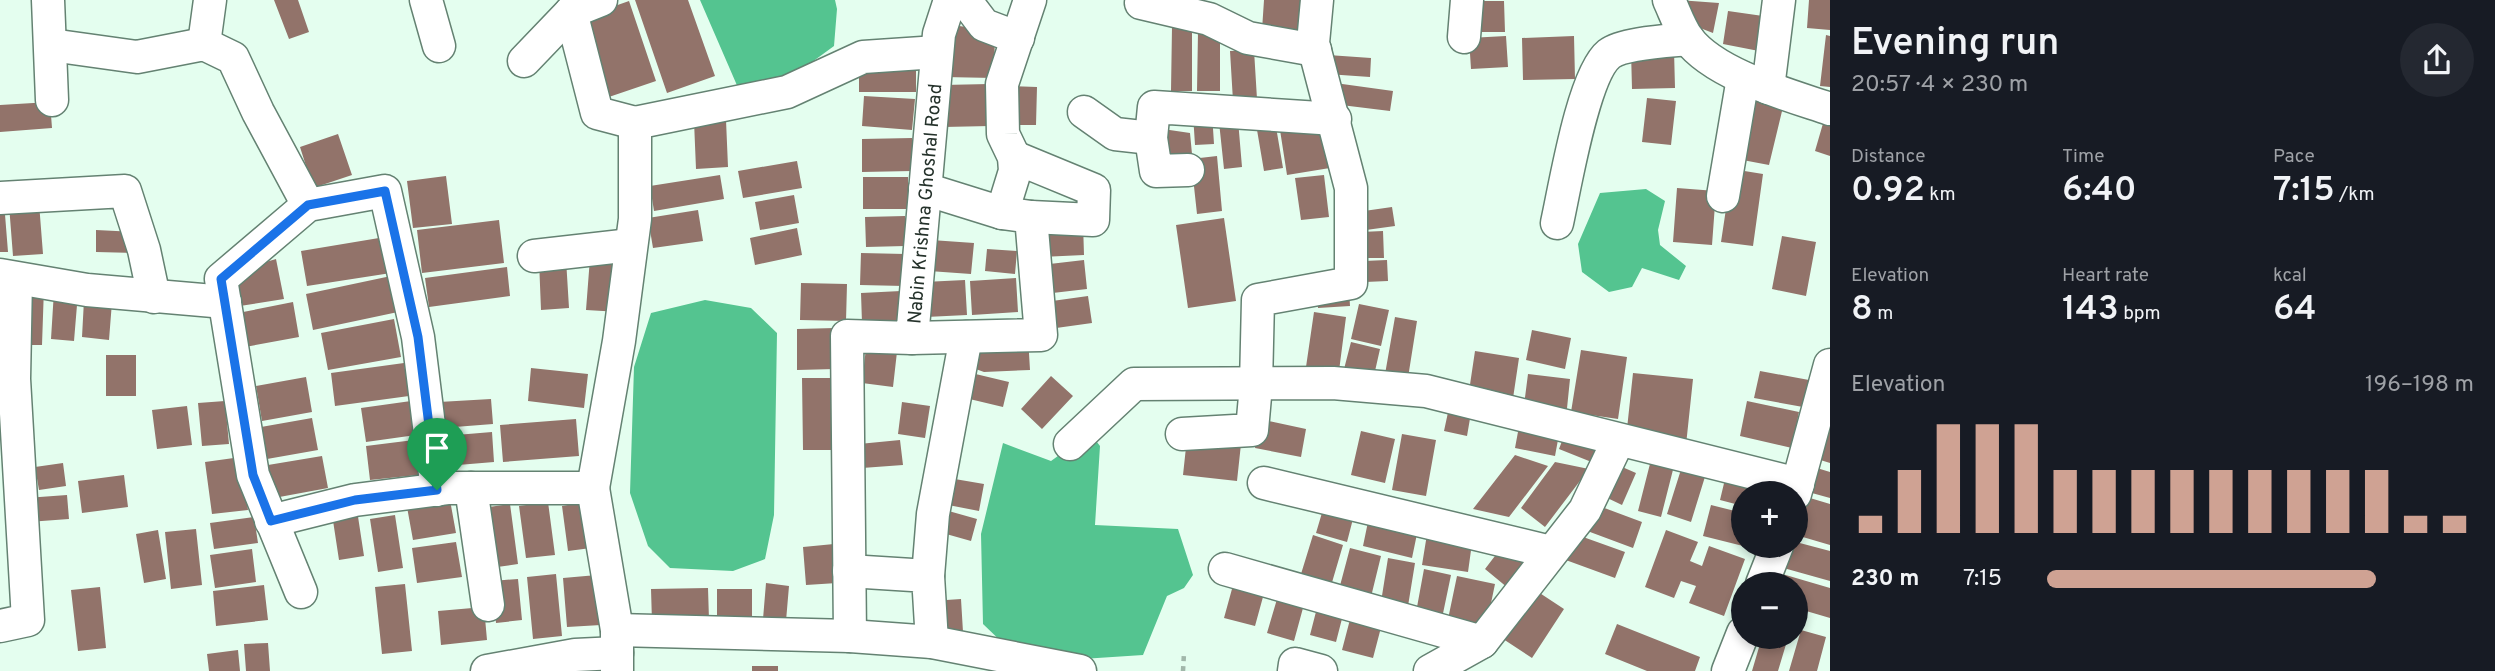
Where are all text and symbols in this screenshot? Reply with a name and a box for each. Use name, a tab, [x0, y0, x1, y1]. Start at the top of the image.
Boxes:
text: Evening run	[1851, 20, 2059, 69]
button: share	[2400, 23, 2474, 97]
text: 20:57 · 4 × 230 m	[1851, 71, 2028, 100]
street label: Nabin Krishna Ghoshal Road	[903, 83, 949, 325]
text: Distance	[1851, 145, 1926, 169]
text: Time	[2062, 145, 2105, 169]
text: Pace	[2273, 145, 2315, 169]
text: 0.92	[1851, 169, 1925, 213]
text: 6:40	[2062, 169, 2137, 213]
text: 7:15	[2273, 169, 2335, 213]
text: km	[1925, 183, 1956, 207]
text: /km	[2335, 183, 2375, 207]
text: Elevation	[1851, 264, 1929, 288]
text: Heart rate	[2062, 264, 2149, 288]
text: kcal	[2273, 264, 2307, 288]
text: 8	[1851, 288, 1873, 332]
text: 143	[2062, 288, 2119, 332]
text: 64	[2273, 288, 2317, 332]
text: m	[1873, 302, 1893, 326]
text: bpm	[2119, 302, 2161, 326]
text: Elevation	[1851, 371, 1946, 400]
text: 196–198 m	[2365, 371, 2474, 400]
pin	[407, 418, 467, 490]
icon: arrive	[418, 429, 456, 467]
map controls	[1731, 481, 1808, 649]
button: +	[1731, 481, 1808, 558]
text: 230 m	[1851, 565, 1920, 594]
text: 7:15	[1963, 565, 2002, 594]
button: −	[1731, 572, 1808, 649]

